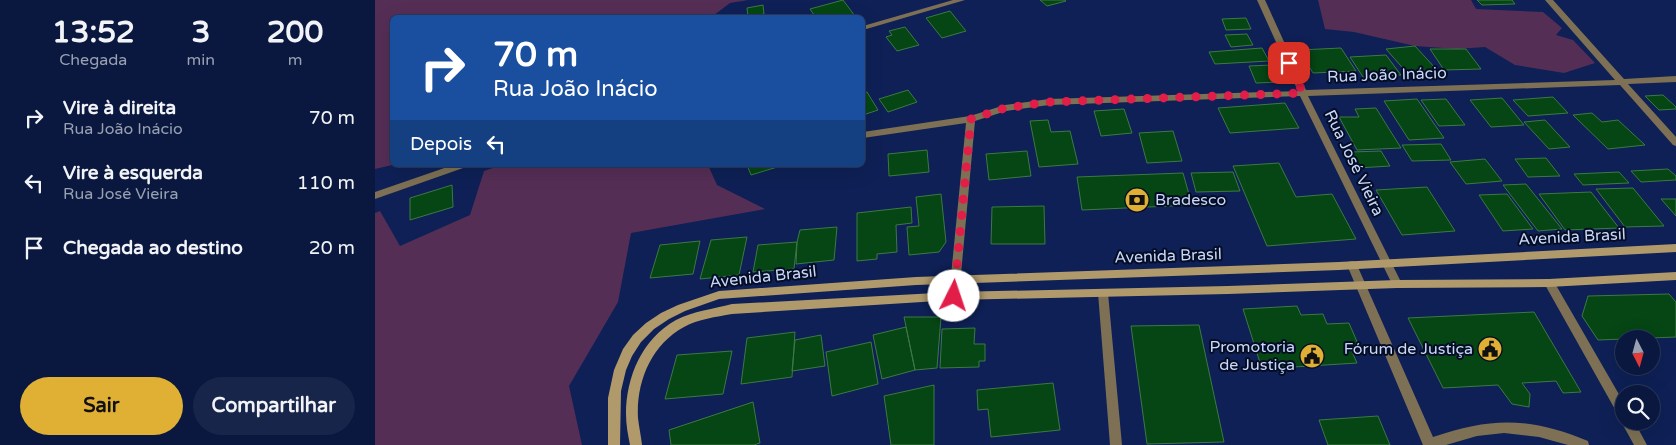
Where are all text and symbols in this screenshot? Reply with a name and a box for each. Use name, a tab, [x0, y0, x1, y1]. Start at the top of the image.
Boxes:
text: 13:52	[52, 14, 135, 51]
text: 3	[191, 14, 210, 51]
text: 200	[267, 14, 323, 51]
text: 70 m	[493, 34, 578, 76]
icon: right	[410, 35, 475, 100]
pin	[1268, 42, 1310, 84]
icon: arrive	[1275, 49, 1303, 77]
text: Chegada	[59, 50, 127, 70]
text: min	[187, 50, 215, 70]
text: m	[288, 50, 302, 70]
street label: Rua João Inácio	[1327, 63, 1447, 87]
text: Rua João Inácio	[493, 76, 658, 102]
text: Vire à direita	[63, 97, 176, 119]
icon: right	[20, 104, 48, 132]
text: 70 m	[309, 107, 355, 129]
street label: Rua José Vieira	[1320, 107, 1388, 219]
text: Rua João Inácio	[63, 119, 183, 139]
icon: left	[482, 130, 510, 158]
text: Depois	[410, 133, 472, 155]
text: Vire à esquerda	[63, 162, 203, 184]
icon: left	[20, 169, 48, 197]
text: 110 m	[297, 172, 355, 194]
text: Rua José Vieira	[63, 184, 178, 204]
bank icon: Bradesco	[1124, 187, 1150, 213]
place label: Bradesco	[1155, 190, 1226, 210]
street label: Avenida Brasil	[1518, 224, 1626, 250]
icon: arrive	[20, 234, 48, 262]
text: Chegada ao destino	[63, 237, 243, 259]
text: 20 m	[309, 237, 355, 259]
street label: Avenida Brasil	[1114, 244, 1222, 268]
street label: Avenida Brasil	[708, 261, 818, 293]
position arrow	[927, 269, 979, 321]
north arrow	[1615, 330, 1660, 375]
map controls	[1615, 330, 1660, 430]
public building icon: Fórum de Justiça	[1477, 336, 1503, 362]
place label: Promotoria de Justiça	[1210, 337, 1295, 375]
place label: Fórum de Justiça	[1344, 339, 1473, 359]
public building icon: Promotoria de Justiça	[1299, 343, 1325, 369]
button: Sair	[20, 377, 183, 435]
button: Compartilhar	[193, 377, 355, 435]
button: search	[1615, 385, 1660, 430]

